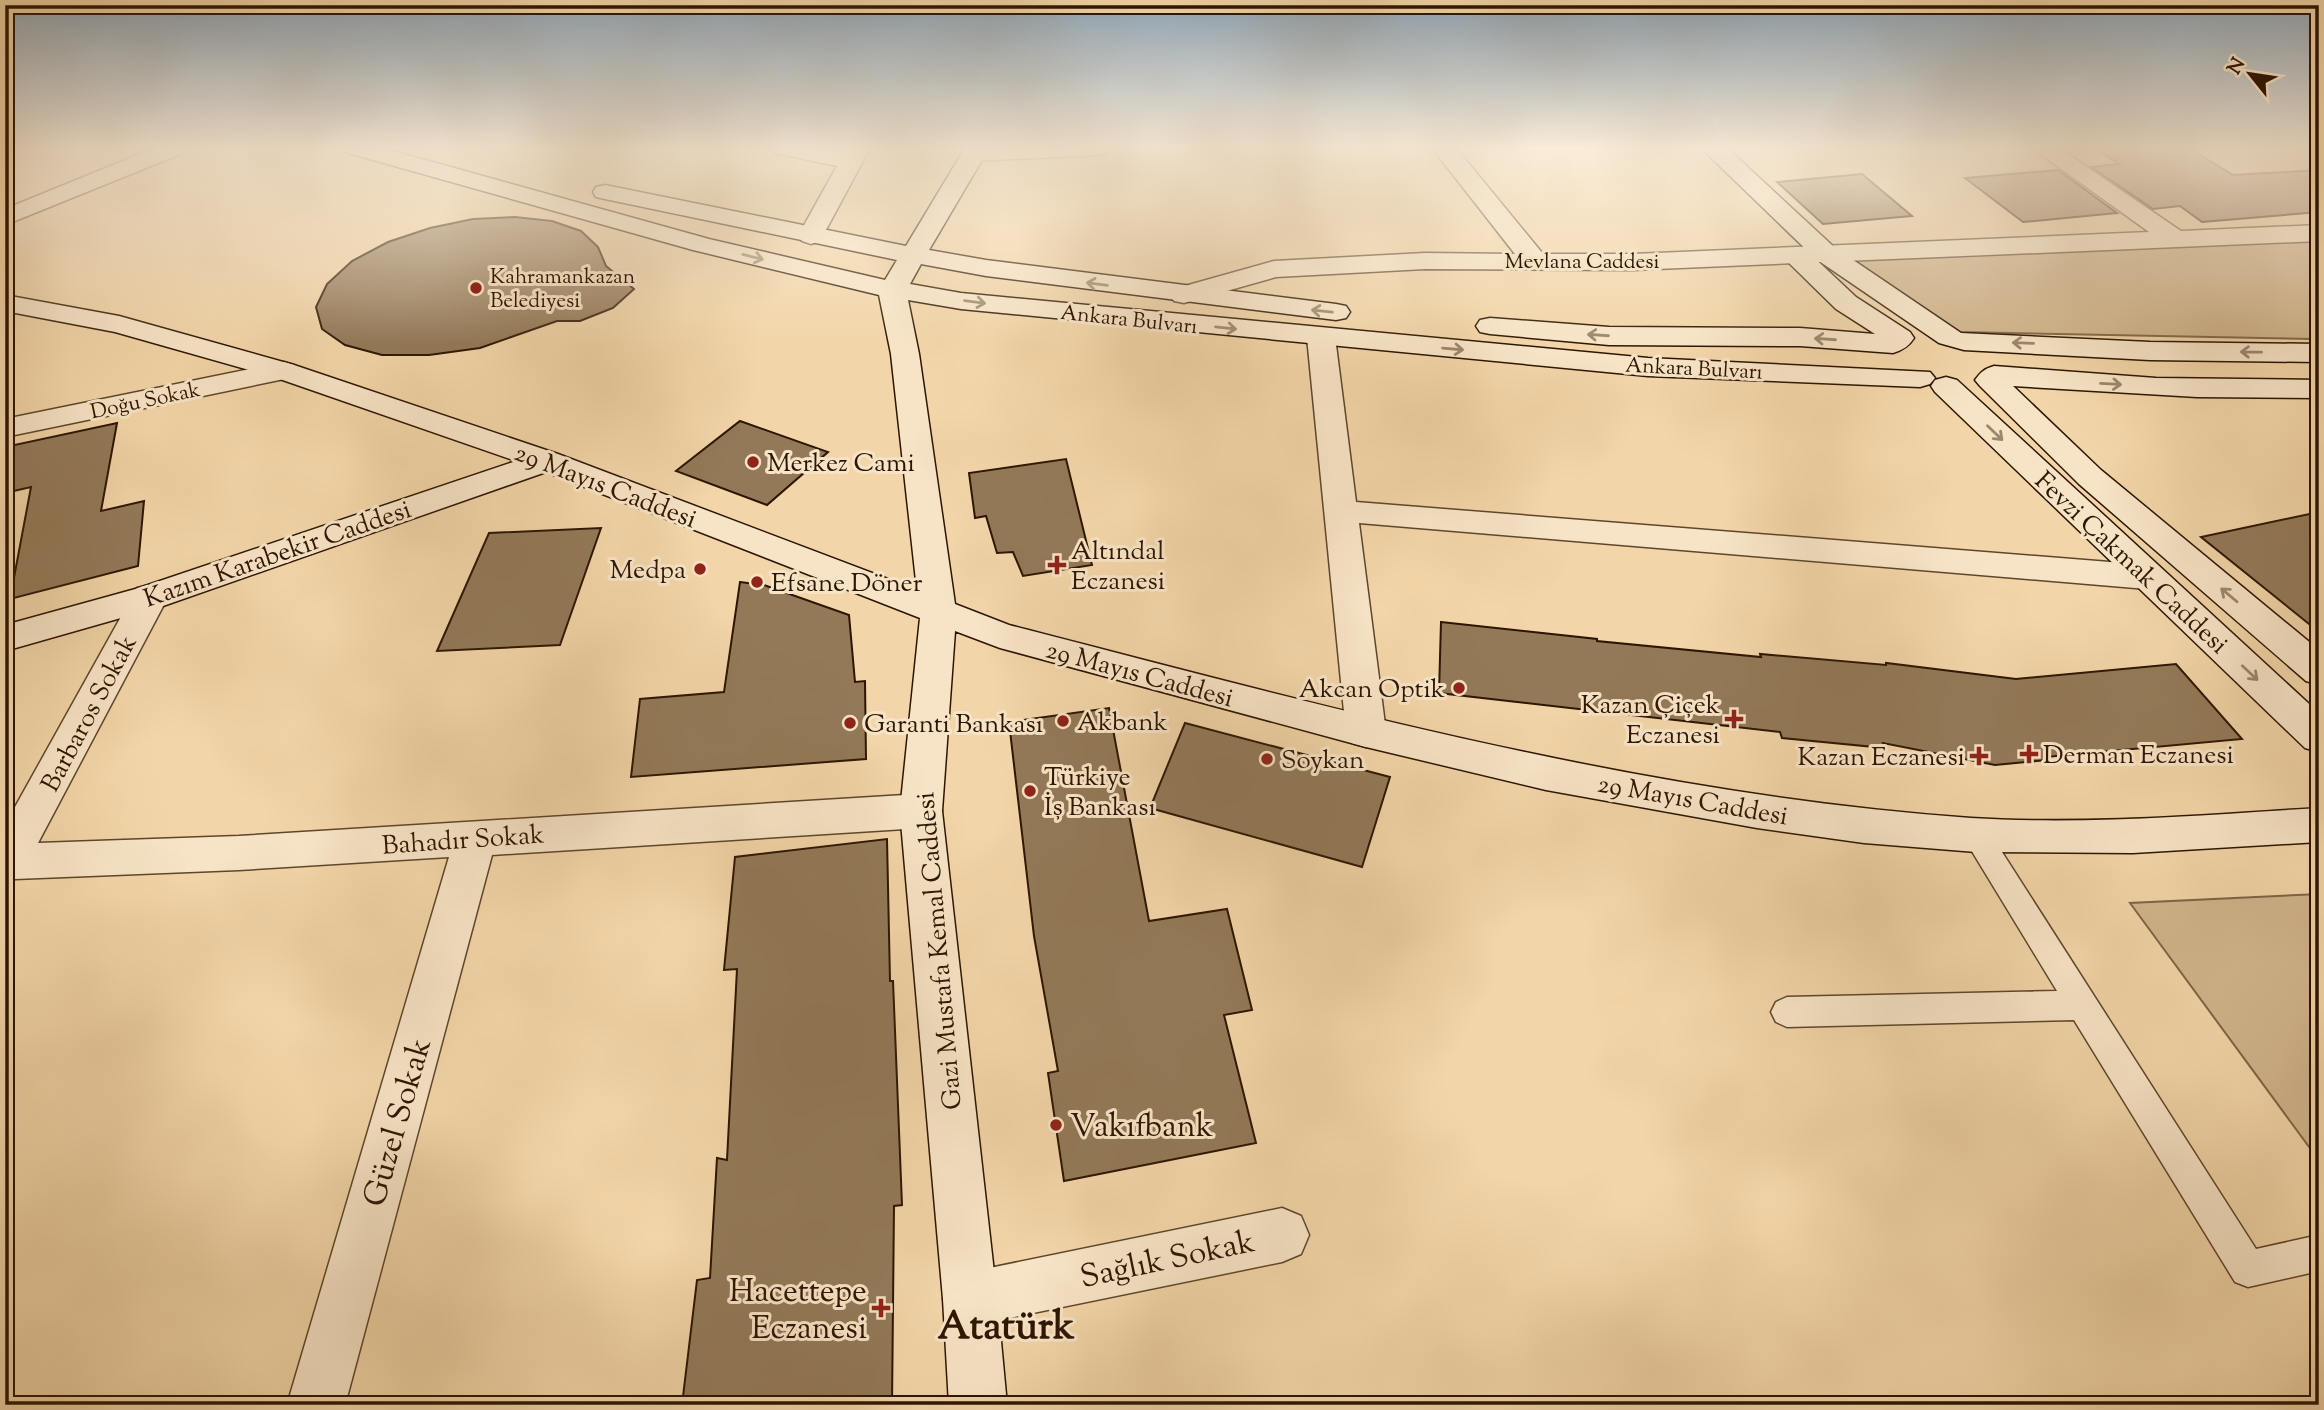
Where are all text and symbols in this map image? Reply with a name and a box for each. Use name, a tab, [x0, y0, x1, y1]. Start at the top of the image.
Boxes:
north arrow	[2216, 38, 2286, 108]
text: N	[2222, 53, 2253, 80]
street label: Mevlana Caddesi	[1505, 248, 1659, 278]
one-way arrow	[741, 251, 764, 264]
place label: Kahramankazan Belediyesi	[490, 263, 635, 317]
one-way arrow	[1086, 277, 1108, 290]
marker: Kahramankazan Belediyesi	[468, 280, 484, 296]
one-way arrow	[964, 296, 986, 309]
street label: Ankara Bulvarı	[1059, 299, 1199, 343]
one-way arrow	[1312, 304, 1334, 317]
one-way arrow	[1214, 322, 1237, 335]
one-way arrow	[1587, 328, 1610, 341]
one-way arrow	[1815, 332, 1837, 345]
one-way arrow	[2012, 336, 2035, 350]
one-way arrow	[1441, 343, 1463, 356]
one-way arrow	[2239, 346, 2262, 359]
street label: Ankara Bulvarı	[1624, 351, 1763, 389]
street label: Doğu Sokak	[88, 376, 204, 428]
one-way arrow	[2099, 378, 2122, 391]
one-way arrow	[1986, 425, 2003, 442]
street label: 29 Mayıs Caddesi	[509, 436, 702, 539]
place label: Merkez Cami	[767, 446, 915, 483]
marker: Merkez Cami	[745, 454, 761, 470]
street label: Fevzi Çakmak Caddesi	[2025, 464, 2235, 664]
street label: Kazım Karabekir Caddesi	[139, 492, 417, 619]
place label: Altındal Eczanesi	[1071, 534, 1165, 601]
place label: Medpa	[610, 553, 686, 590]
marker: Altındal Eczanesi	[1049, 557, 1065, 573]
marker: Medpa	[692, 561, 708, 577]
place label: Efsane Döner	[771, 566, 923, 603]
marker: Efsane Döner	[749, 574, 765, 590]
one-way arrow	[2221, 587, 2239, 603]
street label: Barbaros Sokak	[33, 629, 147, 799]
street label: 29 Mayıs Caddesi	[1041, 633, 1237, 718]
one-way arrow	[2241, 665, 2258, 682]
place label: Akcan Optik	[1299, 672, 1445, 709]
marker: Akcan Optik	[1451, 680, 1467, 696]
place label: Kazan Çiçek Eczanesi	[1581, 688, 1720, 755]
place label: Akbank	[1077, 705, 1168, 742]
place label: Garanti Bankası	[864, 707, 1043, 744]
marker: Kazan Çiçek Eczanesi	[1726, 711, 1742, 727]
marker: Akbank	[1055, 713, 1071, 729]
marker: Garanti Bankası	[842, 715, 858, 731]
place label: Derman Eczanesi	[2043, 738, 2234, 775]
place label: Kazan Eczanesi	[1797, 740, 1965, 777]
place label: Soykan	[1281, 743, 1364, 780]
marker: Derman Eczanesi	[2021, 746, 2037, 762]
marker: Kazan Eczanesi	[1971, 748, 1987, 764]
marker: Soykan	[1259, 751, 1275, 767]
place label: Türkiye İş Bankası	[1044, 760, 1156, 827]
street label: 29 Mayıs Caddesi	[1594, 767, 1791, 836]
marker: Türkiye İş Bankası	[1022, 783, 1038, 799]
street label: Gazi Mustafa Kemal Caddesi	[908, 790, 973, 1111]
street label: Bahadır Sokak	[381, 817, 545, 866]
street label: Güzel Sokak	[353, 1033, 445, 1212]
place label: Vakıfbank	[1070, 1105, 1213, 1151]
marker: Vakıfbank	[1048, 1117, 1064, 1133]
street label: Sağlık Sokak	[1076, 1220, 1259, 1302]
place label: Hacettepe Eczanesi	[729, 1270, 867, 1353]
marker: Hacettepe Eczanesi	[873, 1300, 889, 1316]
district label: Atatürk	[937, 1300, 1075, 1357]

